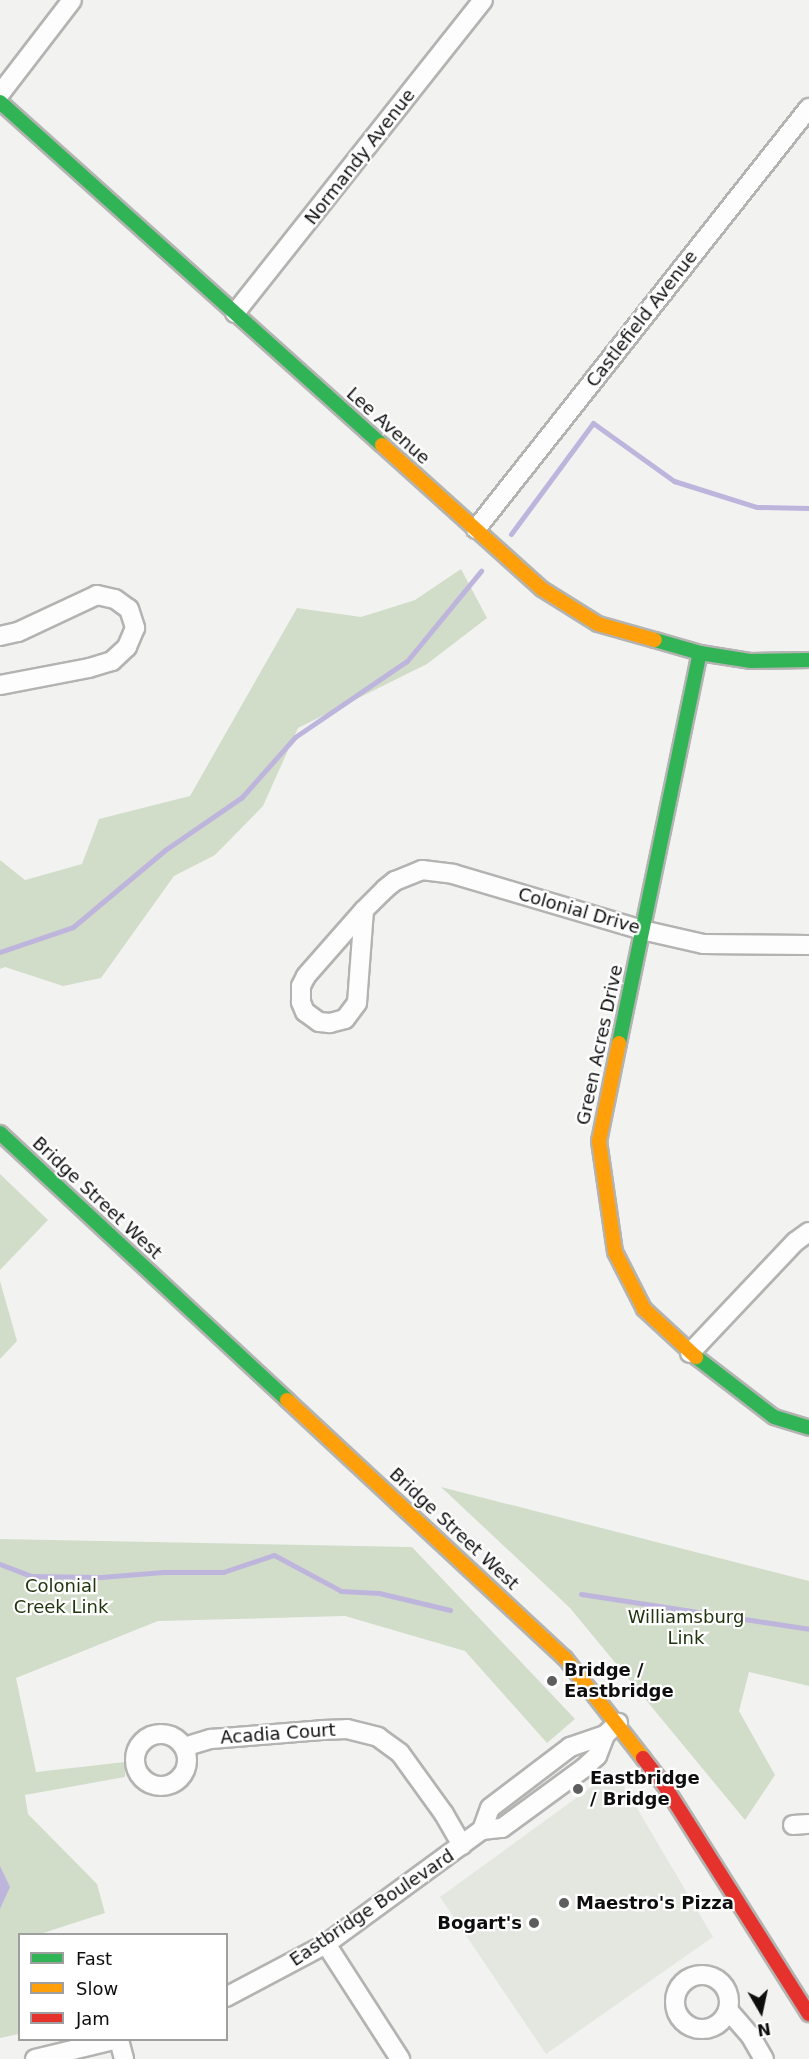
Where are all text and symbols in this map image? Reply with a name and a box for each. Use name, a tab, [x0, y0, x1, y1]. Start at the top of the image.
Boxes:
street label: Normandy Avenue	[300, 85, 420, 229]
street label: Castlefield Avenue	[582, 246, 702, 392]
street label: Lee Avenue	[342, 383, 434, 469]
street label: Colonial Drive	[516, 883, 642, 939]
street label: Green Acres Drive	[572, 963, 628, 1127]
street label: Bridge Street West	[28, 1132, 166, 1264]
street label: Bridge Street West	[385, 1463, 523, 1595]
park label: Colonial Creek Link	[14, 1576, 108, 1618]
park label: Williamsburg Link	[628, 1607, 744, 1650]
place label: Bridge / Eastbridge	[564, 1660, 674, 1702]
marker: Bridge / Eastbridge	[545, 1674, 559, 1688]
street label: Acadia Court	[220, 1719, 336, 1749]
place label: Eastbridge / Bridge	[590, 1768, 700, 1810]
marker: Eastbridge / Bridge	[571, 1782, 585, 1796]
street label: Eastbridge Boulevard	[286, 1845, 458, 1971]
place label: Maestro's Pizza	[576, 1892, 734, 1914]
marker: Maestro's Pizza	[557, 1896, 571, 1910]
place label: Bogart's	[437, 1912, 522, 1934]
marker: Bogart's	[527, 1916, 541, 1930]
legend	[18, 1933, 228, 2041]
text: Fast	[76, 1948, 112, 1969]
text: Slow	[76, 1978, 118, 1999]
north arrow	[731, 1981, 791, 2041]
text: Jam	[76, 2008, 110, 2029]
text: N	[756, 2019, 772, 2040]

